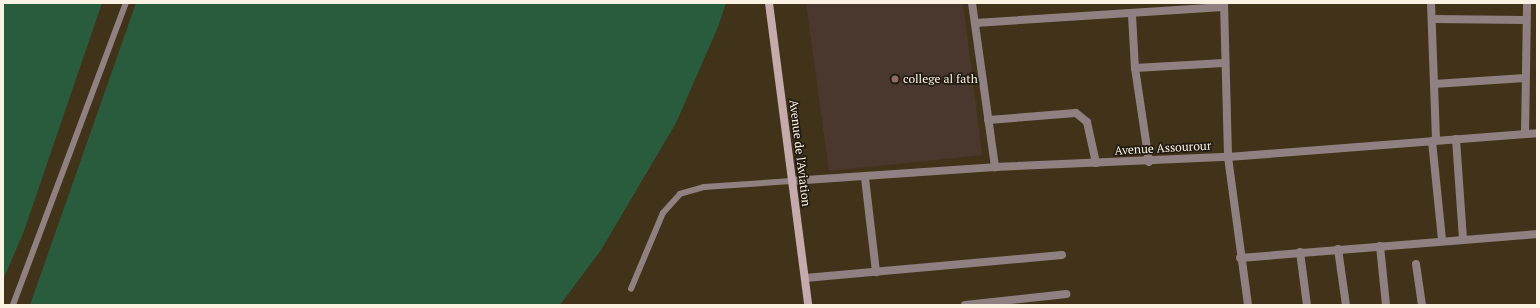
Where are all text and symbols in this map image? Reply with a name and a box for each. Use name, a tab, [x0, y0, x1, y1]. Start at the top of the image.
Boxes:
place label: college al fath	[903, 72, 978, 86]
marker: college al fath	[890, 74, 900, 84]
street label: Avenue de l'Aviation	[786, 99, 814, 207]
street label: Avenue Assourour	[1114, 138, 1212, 158]

